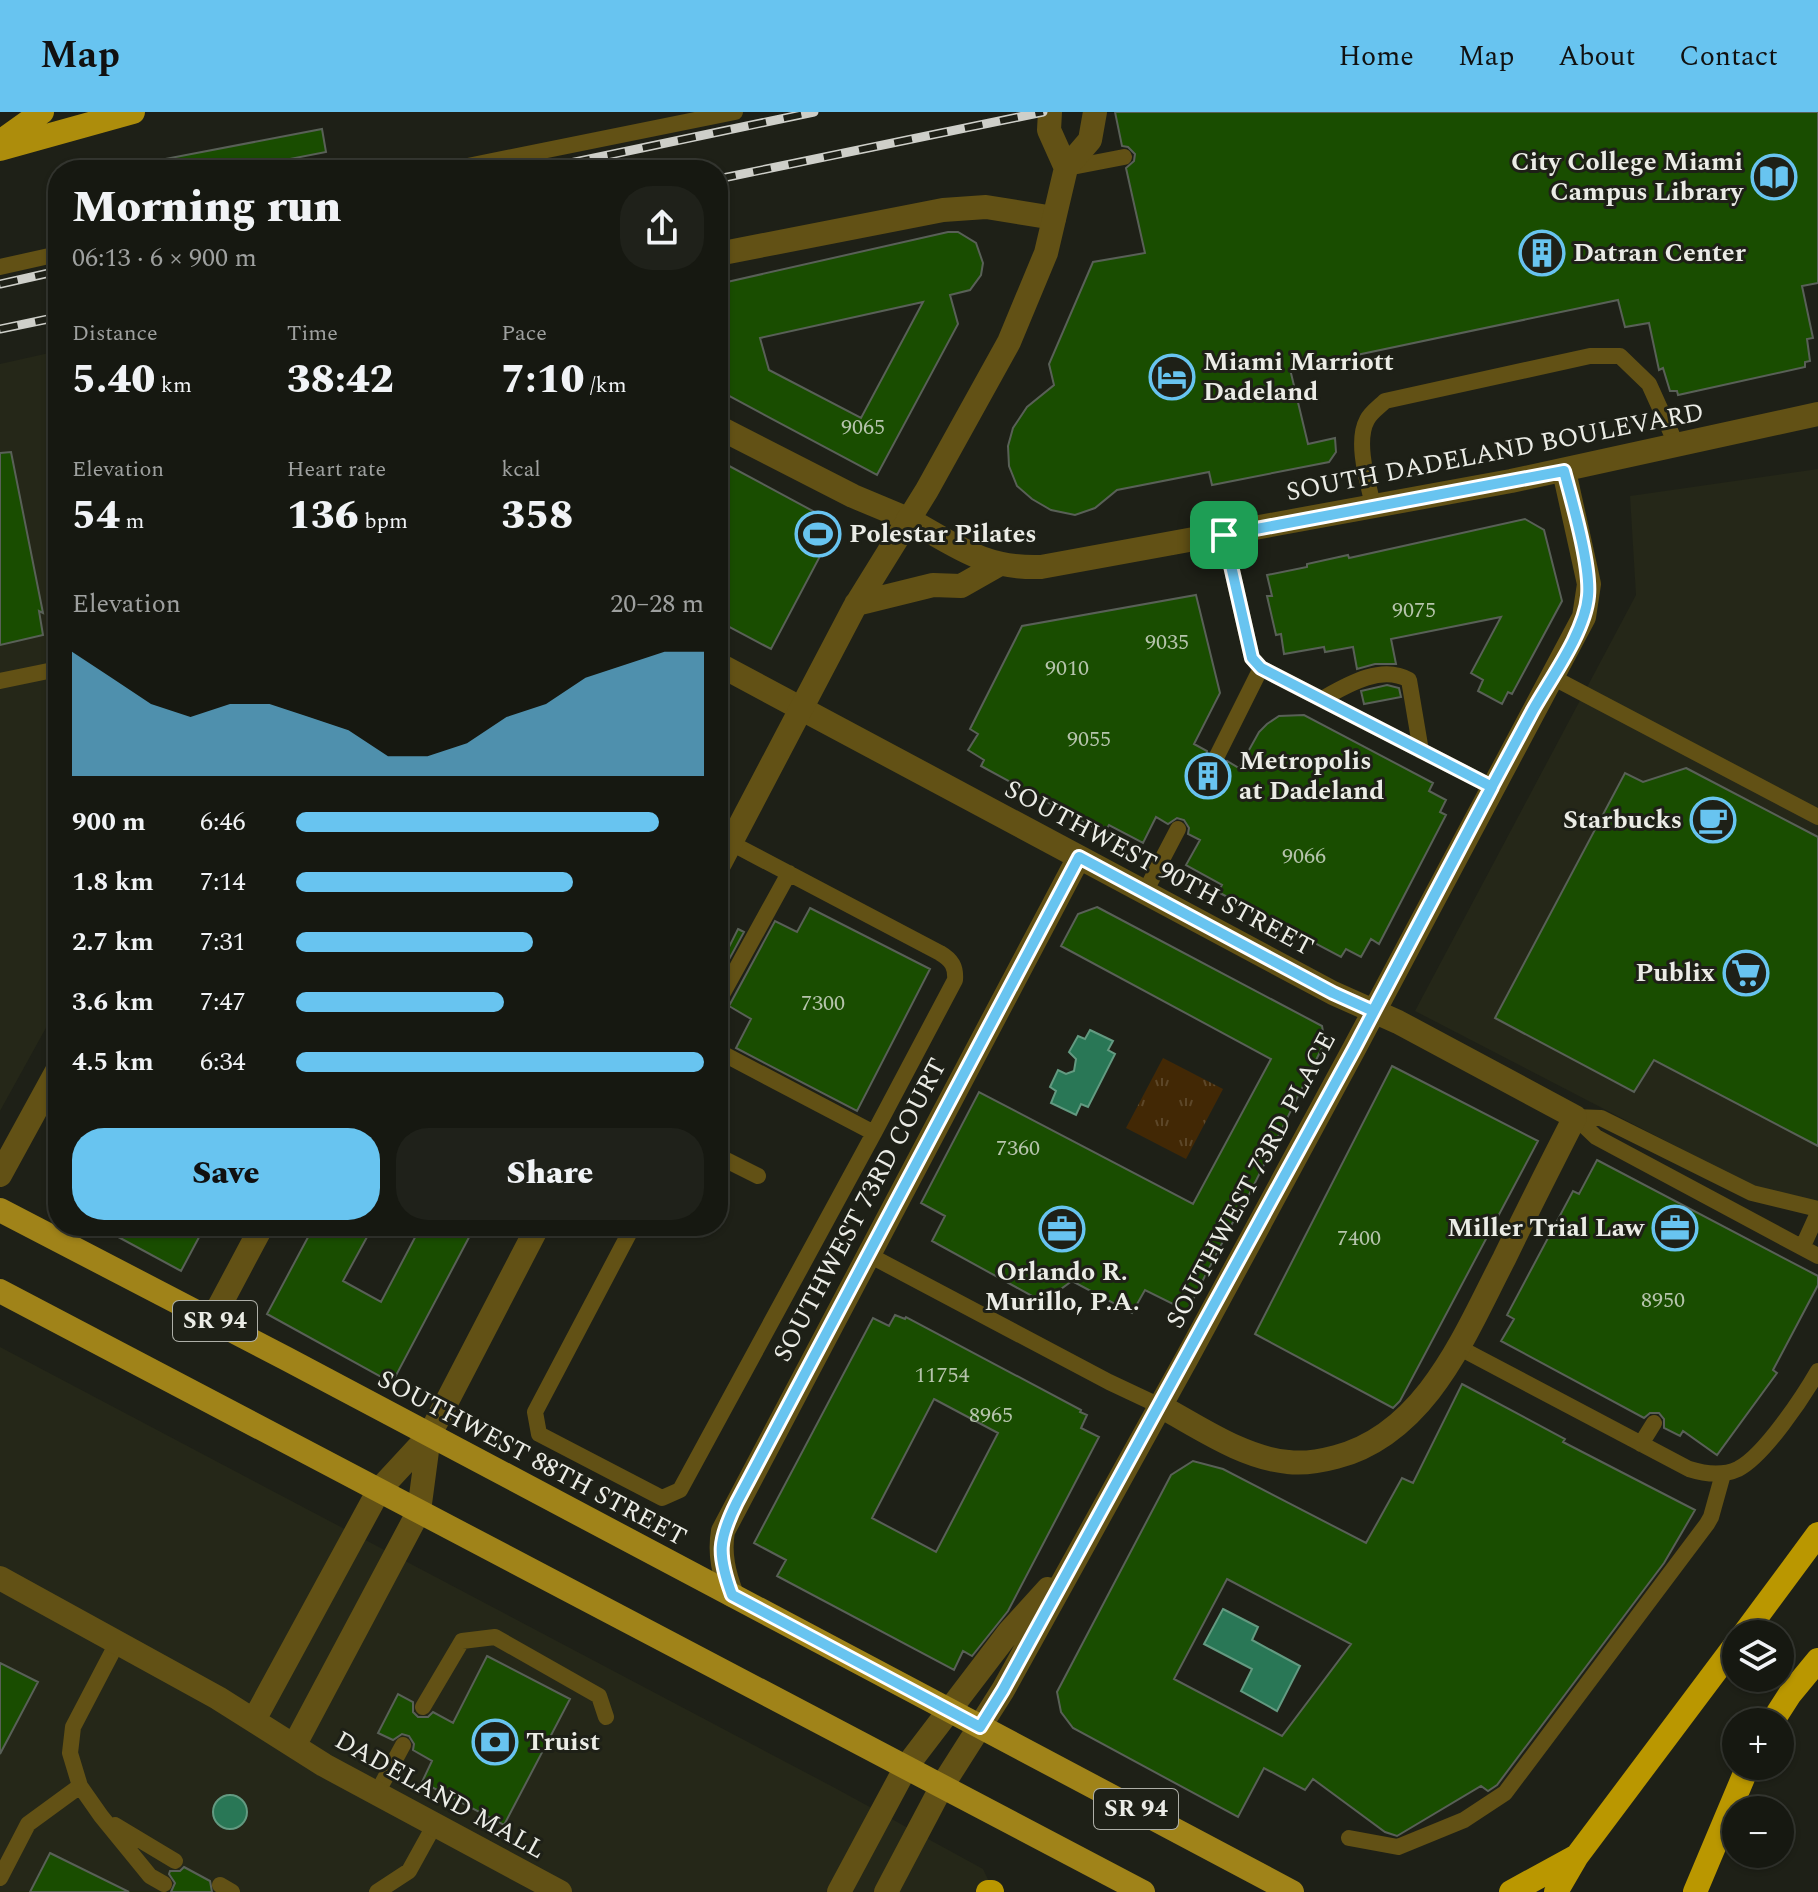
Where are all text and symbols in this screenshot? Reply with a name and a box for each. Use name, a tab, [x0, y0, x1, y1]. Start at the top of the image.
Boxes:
text: Map	[40, 27, 120, 85]
text: Home	[1338, 35, 1414, 78]
text: Map	[1458, 35, 1514, 78]
text: About	[1558, 35, 1635, 78]
text: Contact	[1679, 35, 1778, 78]
place label: City College Miami Campus Library	[1511, 142, 1745, 212]
library icon: City College Miami Campus Library	[1750, 153, 1798, 201]
text: Morning run	[72, 174, 341, 241]
button: share	[620, 186, 704, 270]
building icon: Datran Center	[1518, 229, 1566, 277]
place label: Datran Center	[1573, 233, 1747, 273]
text: 06:13 · 6 × 900 m	[72, 238, 257, 278]
text: Distance	[72, 317, 158, 350]
text: Time	[287, 317, 338, 350]
text: Pace	[501, 317, 547, 350]
place label: Miami Marriott Dadeland	[1203, 342, 1394, 412]
text: 5.40	[72, 350, 155, 411]
text: 38:42	[287, 350, 394, 411]
text: 7:10	[501, 350, 585, 411]
hotel icon: Miami Marriott Dadeland	[1148, 353, 1196, 401]
text: km	[155, 369, 192, 402]
text: /km	[585, 369, 627, 402]
street label: SOUTH DADELAND BOULEVARD	[1283, 392, 1707, 512]
house number: 9065	[841, 411, 885, 444]
text: Elevation	[72, 453, 164, 486]
text: Heart rate	[287, 453, 386, 486]
text: kcal	[501, 453, 541, 486]
text: 54	[72, 486, 120, 547]
text: 136	[287, 486, 359, 547]
text: 358	[501, 486, 573, 547]
pin	[1190, 501, 1258, 569]
text: m	[120, 505, 144, 538]
text: bpm	[359, 505, 408, 538]
sports icon: Polestar Pilates	[794, 510, 842, 558]
icon: arrive	[1202, 513, 1246, 557]
place label: Polestar Pilates	[849, 514, 1037, 554]
text: Elevation	[72, 584, 181, 624]
text: 20–28 m	[610, 584, 704, 624]
house number: 9075	[1392, 594, 1436, 627]
house number: 9035	[1145, 626, 1189, 659]
house number: 9010	[1045, 652, 1089, 685]
house number: 9055	[1067, 723, 1111, 756]
place label: Metropolis at Dadeland	[1239, 741, 1384, 811]
building icon: Metropolis at Dadeland	[1184, 752, 1232, 800]
street label: SOUTHWEST 90TH STREET	[997, 769, 1321, 967]
cafe icon: Starbucks	[1689, 796, 1737, 844]
place label: Starbucks	[1563, 800, 1682, 840]
text: 900 m	[72, 802, 146, 842]
text: 6:46	[200, 802, 246, 842]
house number: 9066	[1282, 840, 1326, 873]
text: 1.8 km	[72, 862, 154, 902]
text: 7:14	[200, 862, 246, 902]
text: 2.7 km	[72, 922, 154, 962]
text: 7:31	[200, 922, 246, 962]
supermarket icon: Publix	[1722, 949, 1770, 997]
place label: Publix	[1635, 953, 1715, 993]
text: 3.6 km	[72, 982, 154, 1022]
text: 7:47	[200, 982, 246, 1022]
house number: 7300	[801, 987, 845, 1020]
street label: SOUTHWEST 73RD PLACE	[1156, 1024, 1346, 1336]
text: 4.5 km	[72, 1042, 154, 1082]
text: 6:34	[200, 1042, 246, 1082]
street label: SOUTHWEST 73RD COURT	[763, 1051, 957, 1369]
button: Save	[72, 1128, 380, 1220]
button: Share	[396, 1128, 704, 1220]
house number: 7360	[996, 1132, 1040, 1165]
office icon: Miller Trial Law	[1651, 1204, 1699, 1252]
office icon: Orlando R. Murillo, P.A.	[1038, 1205, 1086, 1253]
place label: Miller Trial Law	[1447, 1208, 1645, 1248]
house number: 7400	[1337, 1222, 1381, 1255]
place label: Orlando R. Murillo, P.A.	[984, 1252, 1140, 1322]
house number: 8950	[1641, 1284, 1685, 1317]
road number: SR 94	[173, 1301, 257, 1341]
street label: SOUTHWEST 88TH STREET	[370, 1359, 694, 1557]
house number: 11754	[914, 1359, 970, 1392]
house number: 8965	[969, 1399, 1013, 1432]
map controls	[1722, 1620, 1794, 1868]
button: layers	[1722, 1620, 1794, 1692]
button: +	[1722, 1708, 1794, 1780]
bank icon: Truist	[471, 1718, 519, 1766]
street label: DADELAND MALL	[327, 1720, 553, 1870]
place label: Truist	[526, 1722, 600, 1762]
road number: SR 94	[1094, 1789, 1178, 1829]
button: −	[1722, 1796, 1794, 1868]

